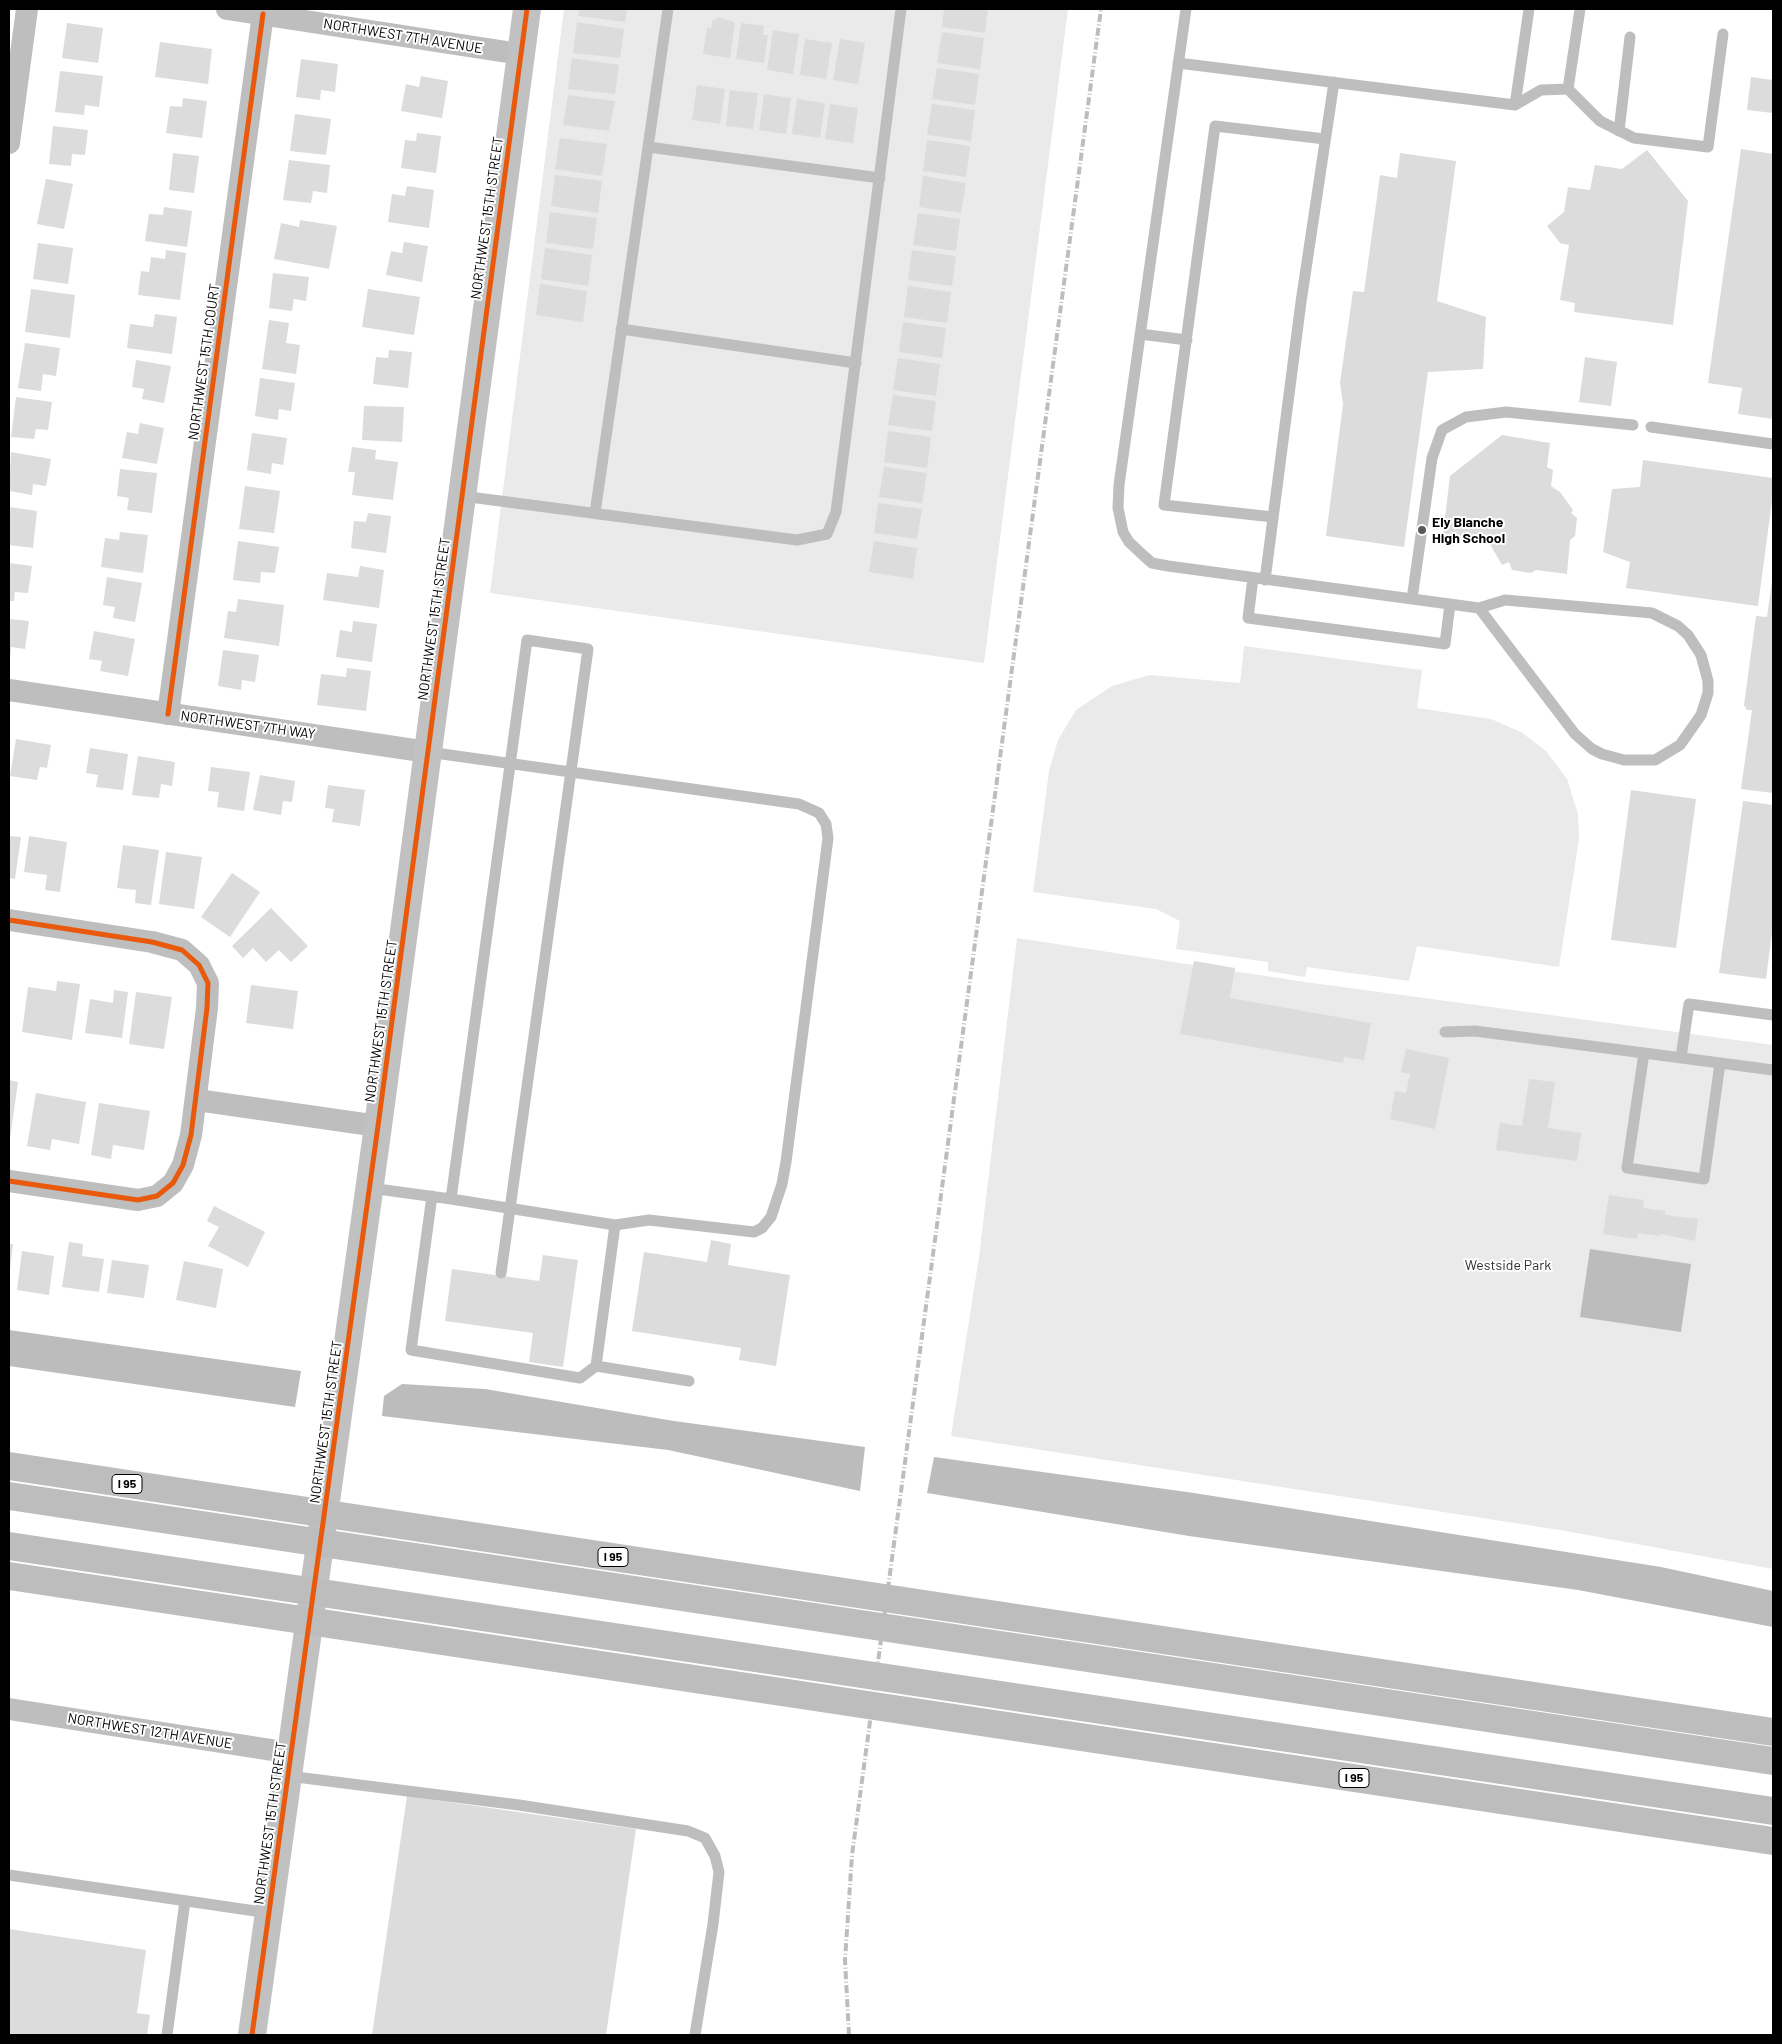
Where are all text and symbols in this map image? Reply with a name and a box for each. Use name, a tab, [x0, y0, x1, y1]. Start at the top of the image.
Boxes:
street label: NORTHWEST 7TH AVENUE	[322, 15, 484, 57]
street label: NORTHWEST 15TH STREET	[467, 135, 507, 301]
street label: NORTHWEST 15TH COURT	[185, 283, 223, 441]
place label: Ely Blanche High School	[1432, 514, 1505, 546]
marker: Ely Blanche High School	[1416, 524, 1428, 536]
street label: NORTHWEST 15TH STREET	[414, 536, 454, 702]
street label: NORTHWEST 7TH WAY	[179, 707, 317, 743]
street label: NORTHWEST 15TH STREET	[361, 938, 401, 1104]
park label: Westside Park	[1465, 1257, 1551, 1273]
street label: NORTHWEST 15TH STREET	[306, 1339, 346, 1505]
road number: I 95	[112, 1475, 142, 1494]
road number: I 95	[598, 1548, 628, 1566]
street label: NORTHWEST 12TH AVENUE	[66, 1710, 234, 1752]
street label: NORTHWEST 15TH STREET	[250, 1740, 290, 1906]
road number: I 95	[1339, 1769, 1369, 1788]

